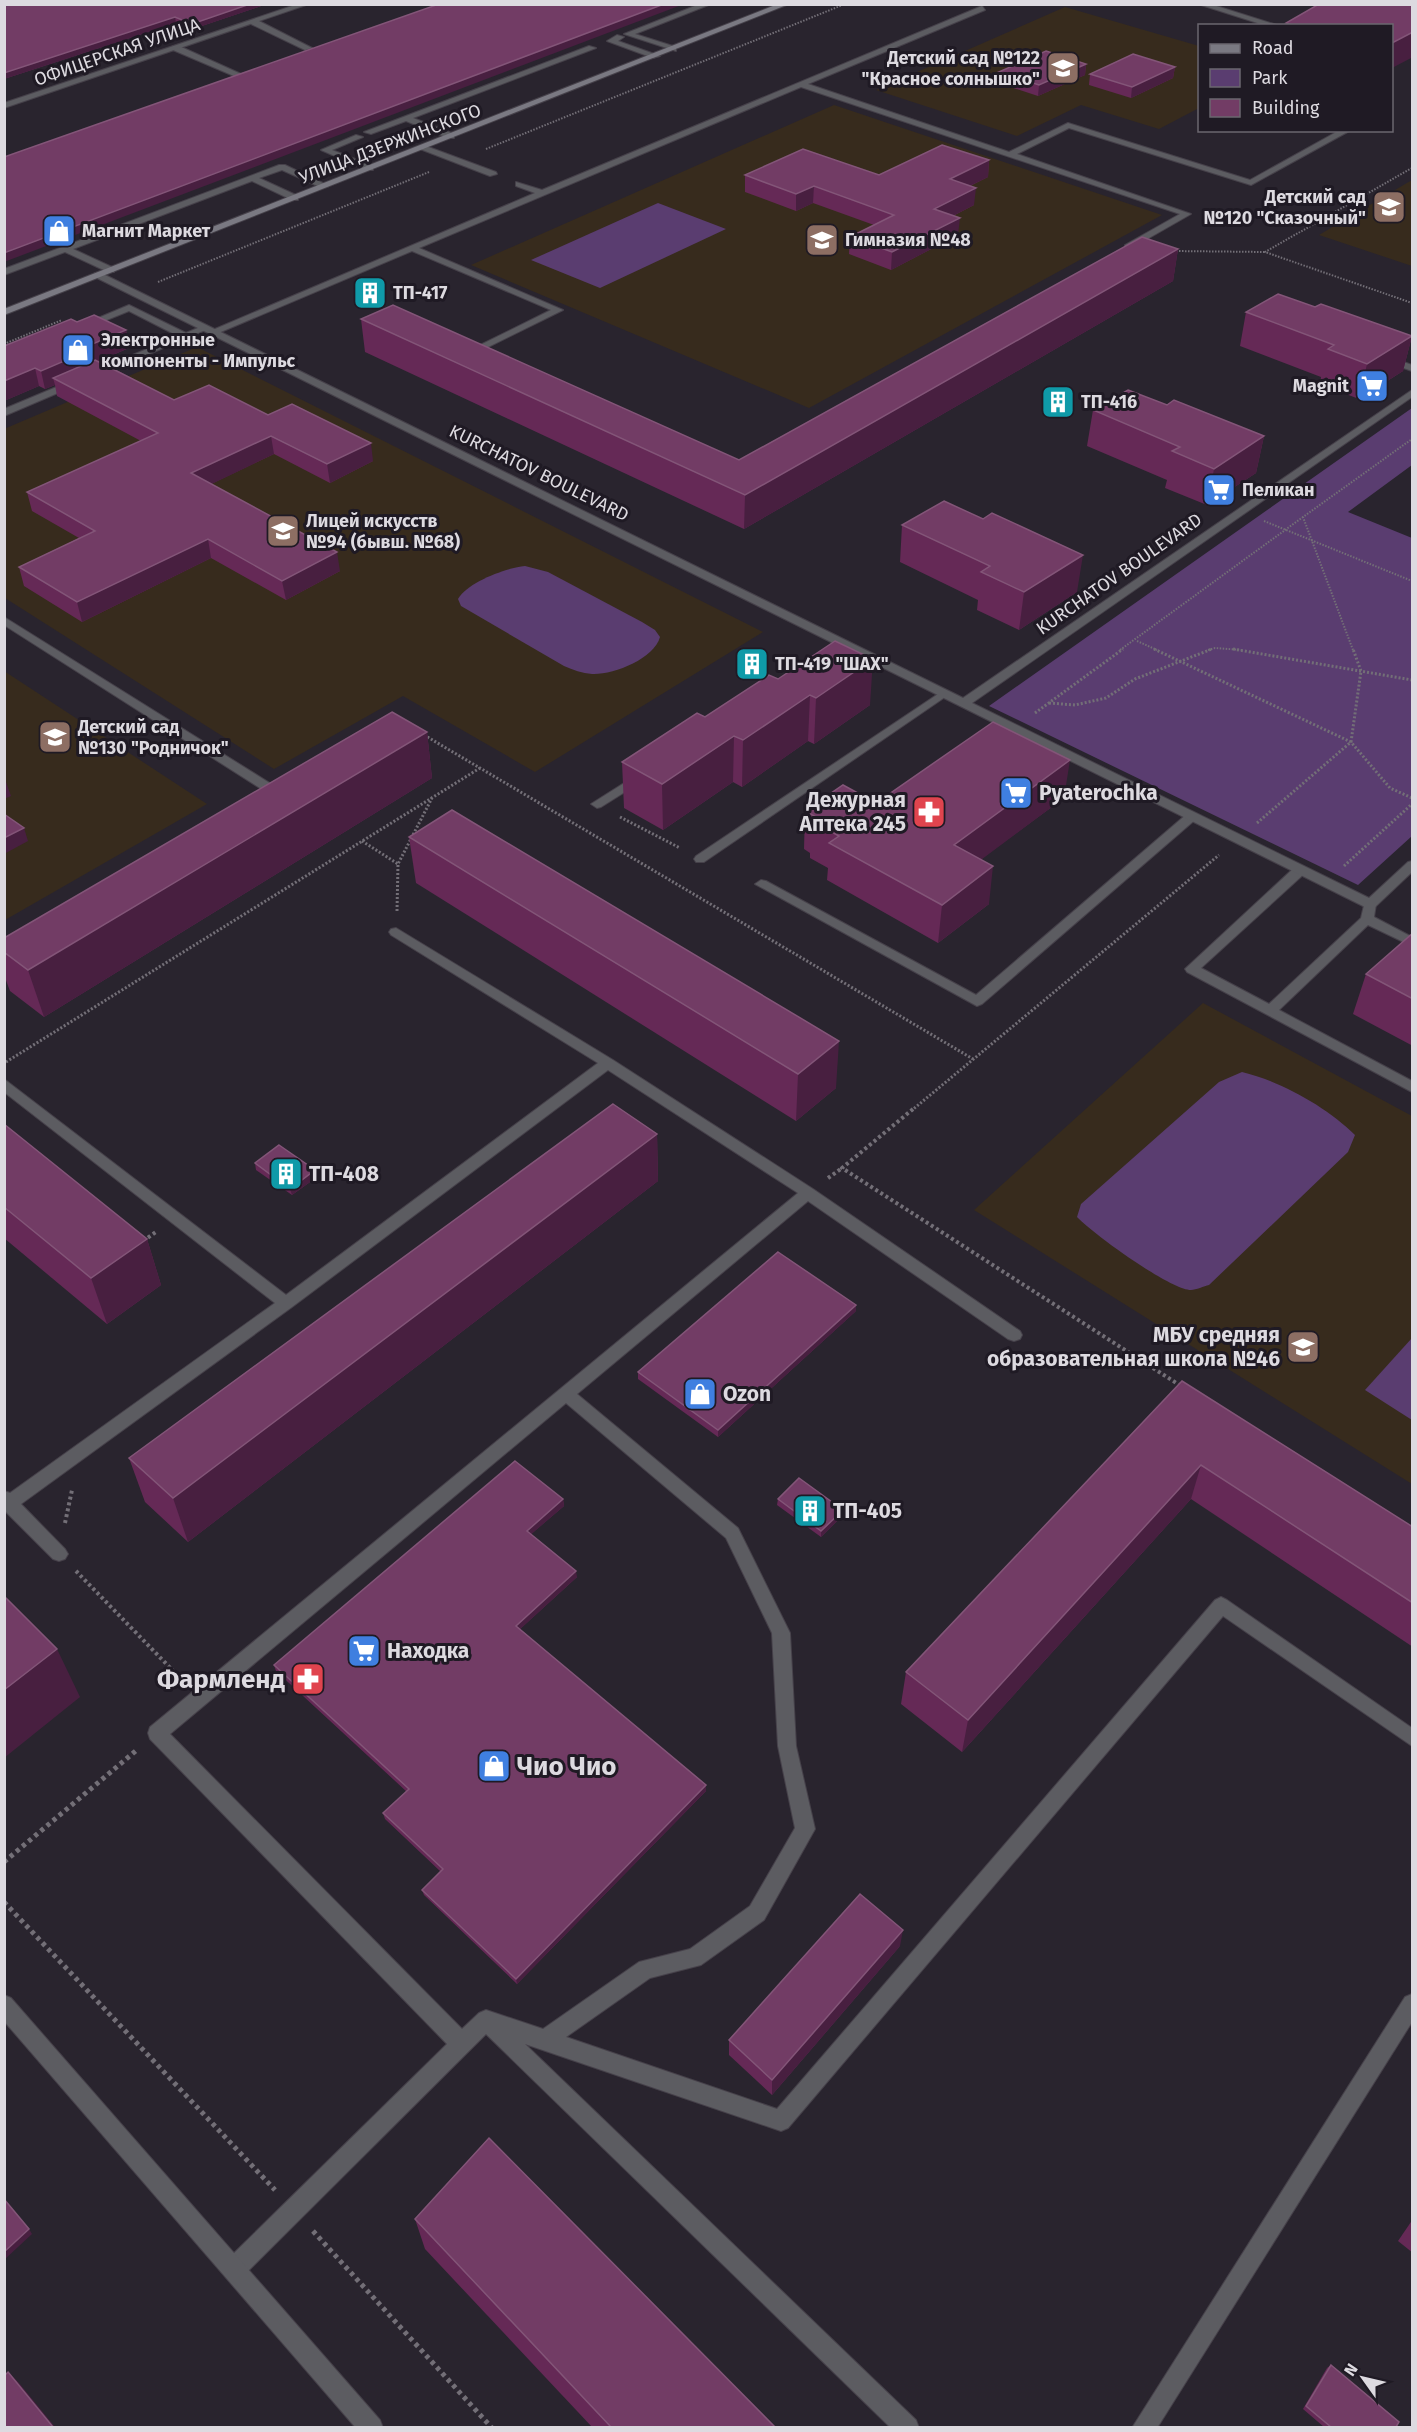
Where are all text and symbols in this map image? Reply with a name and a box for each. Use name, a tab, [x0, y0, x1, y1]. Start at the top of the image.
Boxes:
street label: ОФИЦЕРСКАЯ УЛИЦА	[31, 13, 203, 91]
legend	[1198, 24, 1393, 132]
text: Road	[1252, 37, 1294, 59]
place label: Детский сад №122 "Красное солнышко"	[862, 47, 1040, 90]
school or university icon: Детский сад №122 "Красное солнышко"	[1045, 50, 1081, 86]
text: Park	[1252, 67, 1288, 89]
text: Building	[1252, 97, 1320, 119]
street label: УЛИЦА ДЗЕРЖИНСКОГО	[296, 99, 484, 189]
place label: Детский сад №120 "Сказочный"	[1204, 186, 1366, 229]
school or university icon: Детский сад №120 "Сказочный"	[1371, 189, 1407, 225]
shop icon: Магнит Маркет	[41, 213, 77, 249]
place label: Магнит Маркет	[82, 220, 211, 242]
school or university icon: Гимназия №48	[804, 222, 840, 258]
place label: Гимназия №48	[845, 229, 971, 251]
building icon: ТП-417	[352, 275, 388, 311]
place label: ТП-417	[393, 282, 448, 304]
place label: Электронные компоненты - Импульс	[101, 329, 296, 372]
shop icon: Электронные компоненты - Импульс	[60, 332, 96, 368]
supermarket icon: Magnit	[1354, 368, 1390, 404]
place label: Magnit	[1293, 375, 1350, 397]
building icon: ТП-416	[1040, 384, 1076, 420]
place label: ТП-416	[1081, 391, 1137, 413]
street label: KURCHATOV BOULEVARD	[446, 420, 632, 526]
supermarket icon: Пеликан	[1201, 472, 1237, 508]
place label: Пеликан	[1242, 479, 1315, 501]
street label: KURCHATOV BOULEVARD	[1032, 508, 1206, 640]
place label: Лицей искусств №94 (бывш. №68)	[306, 510, 460, 553]
school or university icon: Лицей искусств №94 (бывш. №68)	[265, 513, 301, 549]
building icon: ТП-419 "ШАХ"	[734, 646, 770, 682]
place label: ТП-419 "ШАХ"	[775, 653, 889, 675]
place label: Детский сад №130 "Родничок"	[77, 716, 229, 759]
school or university icon: Детский сад №130 "Родничок"	[37, 719, 73, 755]
supermarket icon: Pyaterochka	[998, 775, 1034, 811]
place label: Pyaterochka	[1039, 780, 1158, 806]
place label: Дежурная Аптека 245	[799, 787, 906, 837]
pharmacy icon: Дежурная Аптека 245	[911, 794, 947, 830]
building icon: ТП-408	[268, 1156, 304, 1192]
place label: ТП-408	[309, 1161, 379, 1187]
place label: МБУ средняя образовательная школа №46	[987, 1322, 1280, 1372]
school or university icon: МБУ средняя образовательная школа №46	[1285, 1329, 1321, 1365]
shop icon: Ozon	[682, 1376, 718, 1412]
place label: Ozon	[723, 1381, 771, 1407]
building icon: ТП-405	[792, 1493, 828, 1529]
place label: ТП-405	[833, 1498, 902, 1524]
supermarket icon: Находка	[346, 1633, 382, 1669]
place label: Находка	[387, 1638, 469, 1664]
pharmacy icon: Фармленд	[290, 1661, 326, 1697]
place label: Фармленд	[157, 1664, 286, 1695]
shop icon: Чио Чио	[476, 1748, 512, 1784]
place label: Чио Чио	[517, 1751, 616, 1782]
north arrow	[1333, 2348, 1393, 2408]
text: N	[1340, 2360, 1362, 2380]

